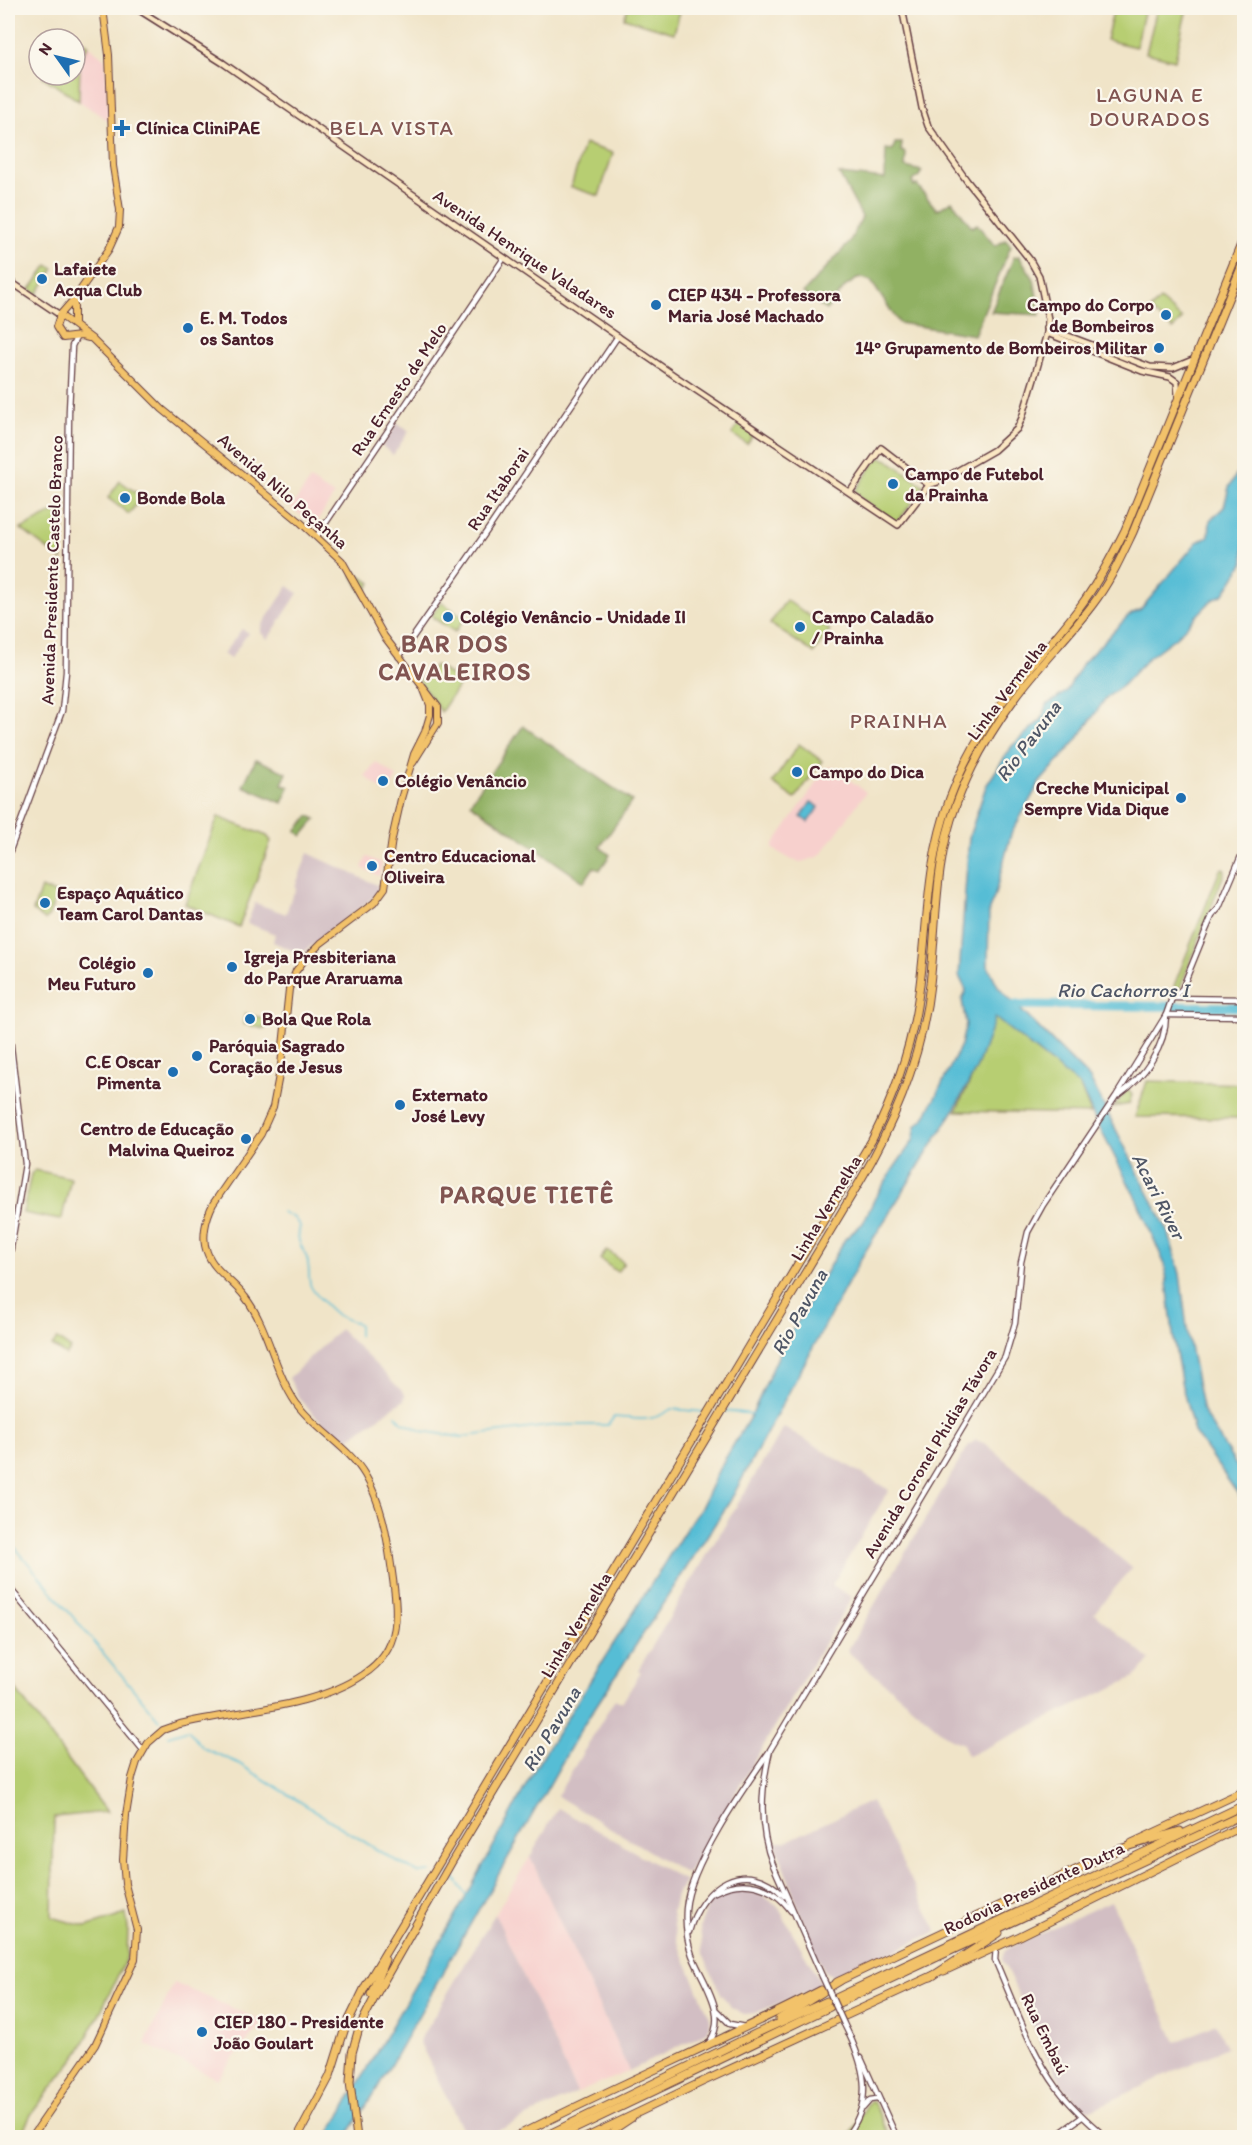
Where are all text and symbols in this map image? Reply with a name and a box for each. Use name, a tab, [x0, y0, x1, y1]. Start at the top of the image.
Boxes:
north arrow	[27, 27, 87, 87]
text: N	[34, 39, 56, 59]
district label: LAGUNA E DOURADOS	[1089, 82, 1211, 131]
district label: BELA VISTA	[329, 115, 455, 140]
place label: Clínica CliniPAE	[136, 117, 260, 139]
marker: Clínica CliniPAE	[113, 119, 131, 137]
street label: Avenida Henrique Valadares	[429, 184, 621, 324]
place label: Lafaiete Acqua Club	[53, 258, 142, 301]
marker: Lafaiete Acqua Club	[35, 272, 49, 286]
place label: CIEP 434 - Professora Maria José Machado	[668, 284, 841, 327]
place label: Campo do Corpo de Bombeiros	[1027, 294, 1154, 337]
marker: CIEP 434 - Professora Maria José Machado	[649, 298, 663, 312]
place label: E. M. Todos os Santos	[200, 307, 287, 350]
marker: Campo do Corpo de Bombeiros	[1159, 308, 1173, 322]
street label: Rua Ernesto de Melo	[346, 318, 452, 460]
marker: E. M. Todos os Santos	[181, 321, 195, 335]
place label: 14º Grupamento de Bombeiros Militar	[855, 337, 1148, 359]
marker: 14º Grupamento de Bombeiros Militar	[1152, 341, 1166, 355]
street label: Avenida Nilo Peçanha	[213, 428, 353, 554]
street label: Avenida Presidente Castelo Branco	[36, 435, 68, 705]
street label: Rua Itaborai	[462, 443, 534, 535]
place label: Campo de Futebol da Prainha	[905, 463, 1045, 506]
marker: Campo de Futebol da Prainha	[886, 477, 900, 491]
place label: Bonde Bola	[137, 487, 226, 509]
marker: Bonde Bola	[118, 491, 132, 505]
place label: Colégio Venâncio - Unidade II	[460, 606, 686, 628]
place label: Campo Caladão / Prainha	[811, 606, 934, 649]
marker: Colégio Venâncio - Unidade II	[441, 610, 455, 624]
marker: Campo Caladão / Prainha	[793, 620, 807, 634]
district label: BAR DOS CAVALEIROS	[378, 629, 532, 686]
street label: Linha Vermelha	[962, 635, 1052, 744]
water label: Rio Pavuna	[990, 695, 1067, 786]
district label: PRAINHA	[850, 708, 948, 733]
place label: Campo do Dica	[809, 761, 924, 783]
marker: Campo do Dica	[790, 765, 804, 779]
place label: Colégio Venâncio	[395, 770, 527, 792]
marker: Colégio Venâncio	[376, 774, 390, 788]
place label: Creche Municipal Sempre Vida Dique	[1024, 777, 1170, 820]
marker: Creche Municipal Sempre Vida Dique	[1174, 791, 1188, 805]
place label: Centro Educacional Oliveira	[384, 845, 537, 888]
marker: Centro Educacional Oliveira	[365, 859, 379, 873]
place label: Espaço Aquático Team Carol Dantas	[56, 882, 203, 925]
marker: Espaço Aquático Team Carol Dantas	[38, 896, 52, 910]
place label: Igreja Presbiteriana do Parque Araruama	[244, 946, 403, 989]
place label: Colégio Meu Futuro	[47, 952, 136, 995]
marker: Igreja Presbiteriana do Parque Araruama	[225, 960, 239, 974]
marker: Colégio Meu Futuro	[141, 966, 155, 980]
water label: Rio Cachorros I	[1057, 978, 1191, 1002]
place label: Bola Que Rola	[262, 1008, 372, 1030]
marker: Bola Que Rola	[243, 1012, 257, 1026]
place label: Paróquia Sagrado Coração de Jesus	[209, 1035, 345, 1078]
marker: Paróquia Sagrado Coração de Jesus	[190, 1049, 204, 1063]
place label: C.E Oscar Pimenta	[85, 1051, 162, 1094]
marker: C.E Oscar Pimenta	[166, 1065, 180, 1079]
place label: Externato José Levy	[411, 1084, 488, 1127]
marker: Externato José Levy	[393, 1098, 407, 1112]
place label: Centro de Educação Malvina Queiroz	[80, 1118, 235, 1161]
marker: Centro de Educação Malvina Queiroz	[239, 1132, 253, 1146]
water label: Acari River	[1127, 1149, 1192, 1245]
street label: Linha Vermelha	[786, 1151, 866, 1265]
district label: PARQUE TIETÊ	[439, 1180, 615, 1209]
water label: Rio Pavuna	[766, 1264, 833, 1359]
street label: Avenida Coronel Phidias Távora	[859, 1344, 1002, 1562]
street label: Linha Vermelha	[536, 1568, 616, 1682]
water label: Rio Pavuna	[516, 1681, 586, 1776]
street label: Rodovia Presidente Dutra	[940, 1836, 1128, 1940]
street label: Rua Embaú	[1016, 1990, 1074, 2078]
place label: CIEP 180 - Presidente João Goulart	[213, 2011, 384, 2054]
marker: CIEP 180 - Presidente João Goulart	[195, 2025, 209, 2039]

